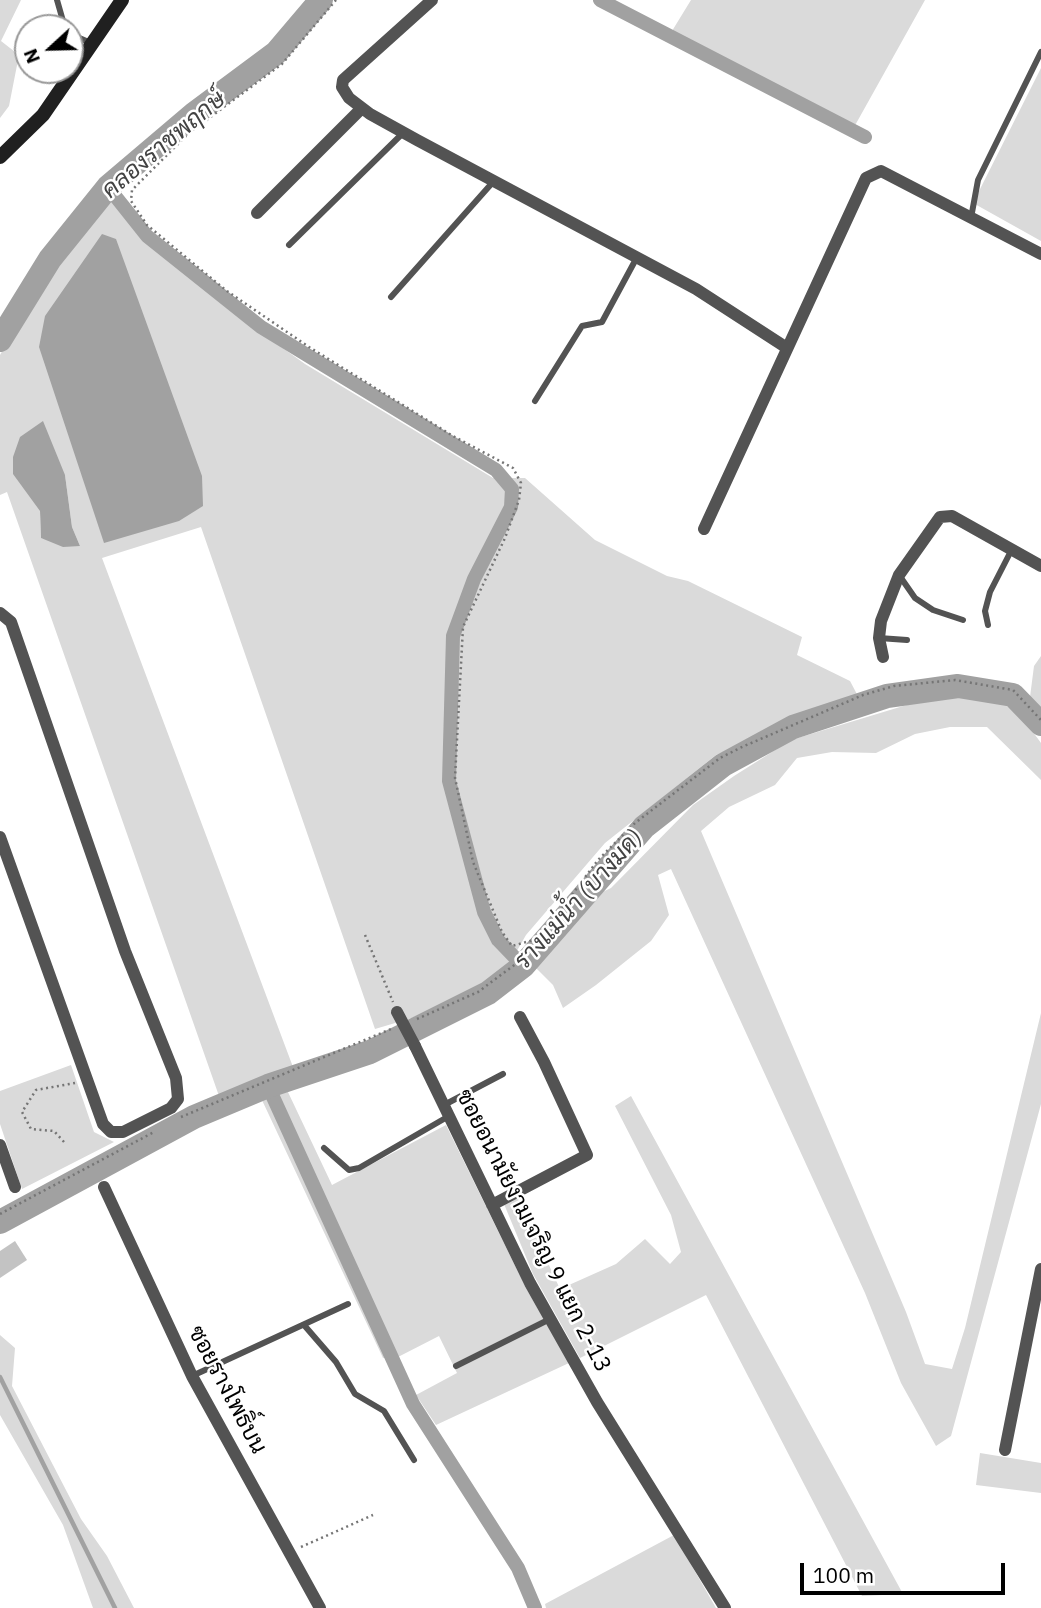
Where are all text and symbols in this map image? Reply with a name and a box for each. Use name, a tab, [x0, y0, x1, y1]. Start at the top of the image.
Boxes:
north arrow	[14, 14, 84, 84]
text: N	[18, 45, 45, 67]
water label: คลองราชพฤกษ์	[96, 85, 232, 205]
water label: รางแม่น้ำ (บางมด)	[509, 824, 649, 976]
street label: ซอยอนามัยงามเจริญ 9 แยก 2-13	[450, 1085, 616, 1377]
street label: ซอยรางโพธิ์บน	[182, 1321, 272, 1459]
scale bar	[803, 1548, 1008, 1592]
text: 100 m	[813, 1561, 874, 1589]

